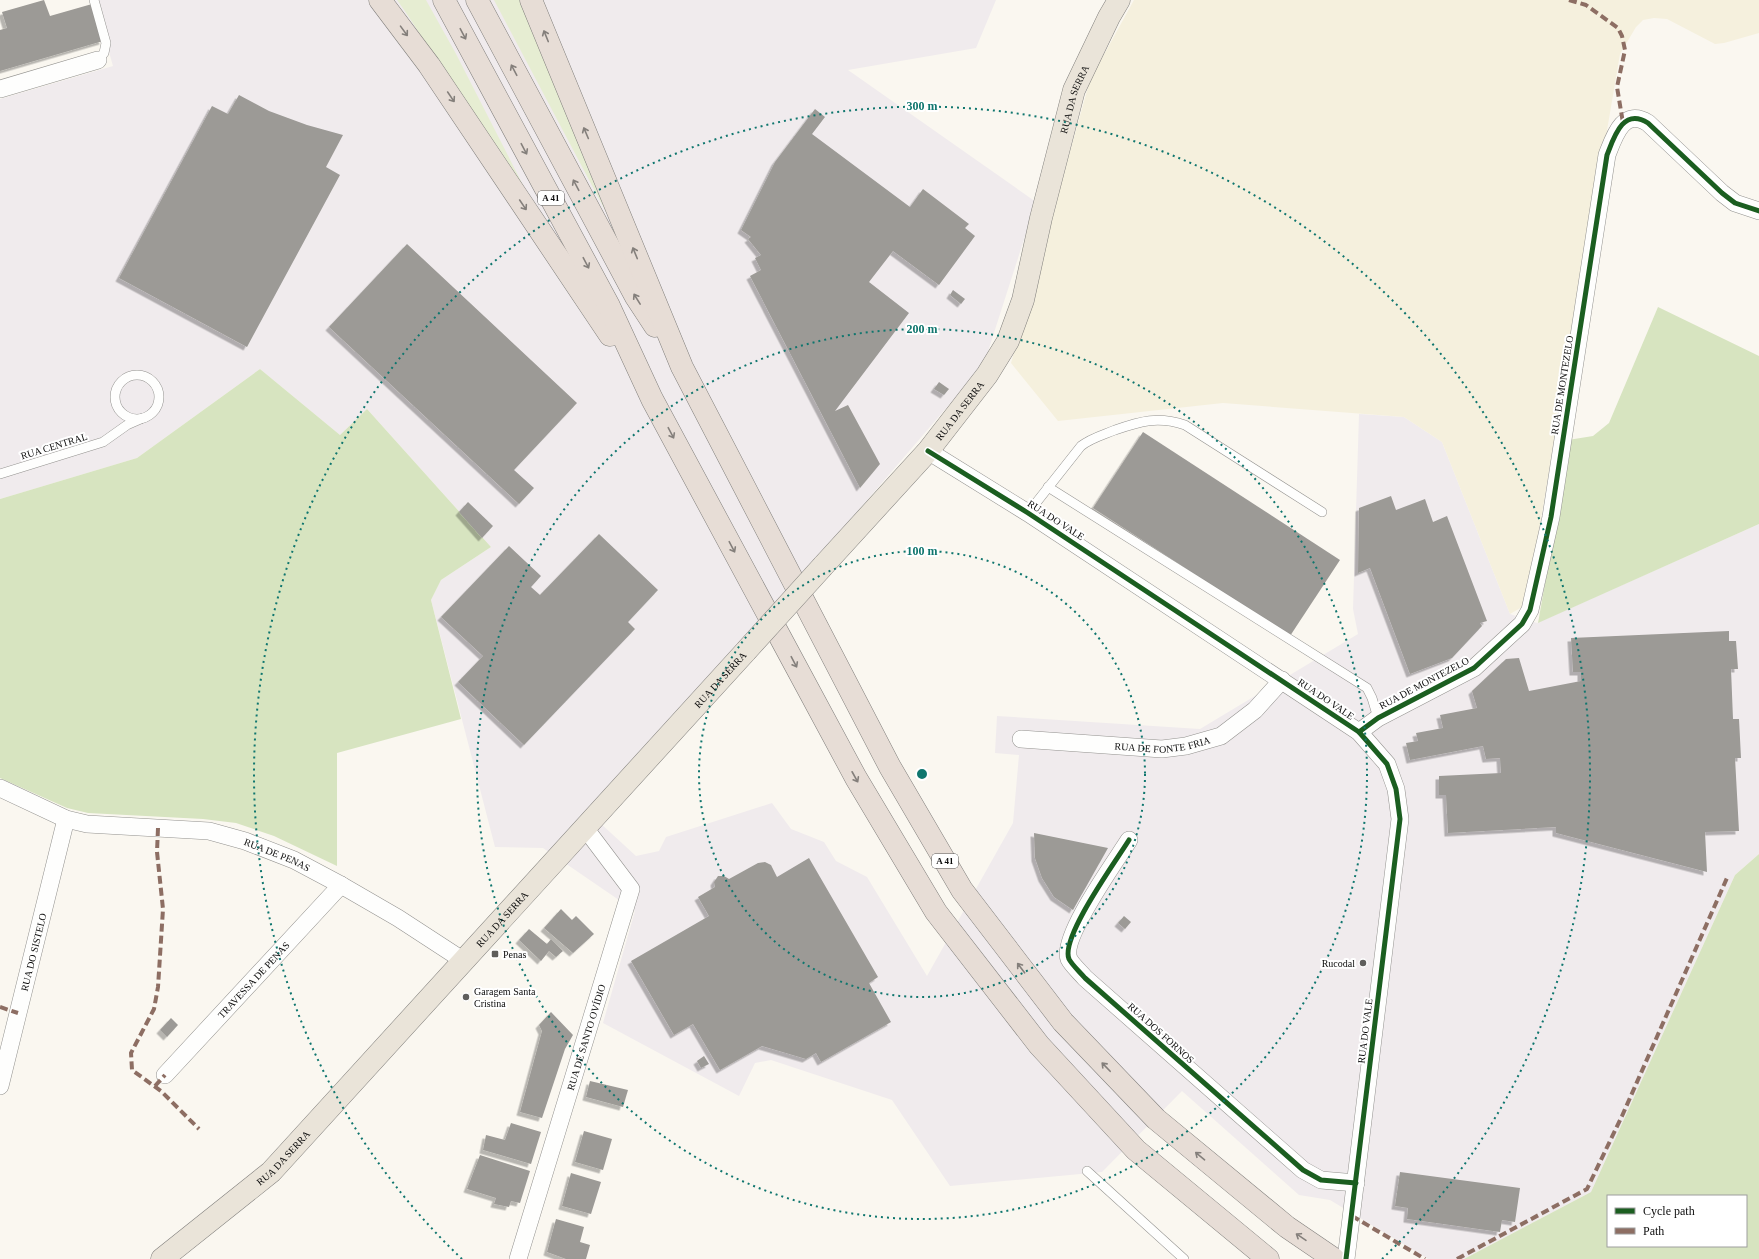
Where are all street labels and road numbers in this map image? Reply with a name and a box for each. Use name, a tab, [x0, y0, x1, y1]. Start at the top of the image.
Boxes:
street label: RUA DA SERRA	[1058, 62, 1091, 135]
road number: A 41	[538, 191, 564, 205]
street label: RUA DE MONTEZELO	[1549, 335, 1575, 435]
street label: RUA DA SERRA	[933, 378, 986, 442]
street label: RUA CENTRAL	[19, 431, 89, 461]
street label: RUA DO VALE	[1026, 498, 1086, 542]
street label: RUA DA SERRA	[692, 649, 749, 710]
street label: RUA DE MONTEZELO	[1377, 655, 1471, 711]
street label: RUA DO VALE	[1296, 676, 1356, 722]
street label: RUA DE FONTE FRIA	[1114, 734, 1212, 755]
street label: RUA DE PENAS	[243, 836, 312, 873]
road number: A 41	[932, 854, 958, 868]
street label: RUA DA SERRA	[474, 888, 531, 949]
street label: RUA DO SISTELO	[18, 912, 48, 992]
street label: TRAVESSA DE PENAS	[215, 939, 291, 1020]
street label: RUA DE SANTO OVÍDIO	[564, 983, 607, 1091]
street label: RUA DO VALE	[1356, 998, 1374, 1064]
street label: RUA DOS FORNOS	[1126, 1000, 1196, 1066]
street label: RUA DA SERRA	[254, 1128, 312, 1187]

